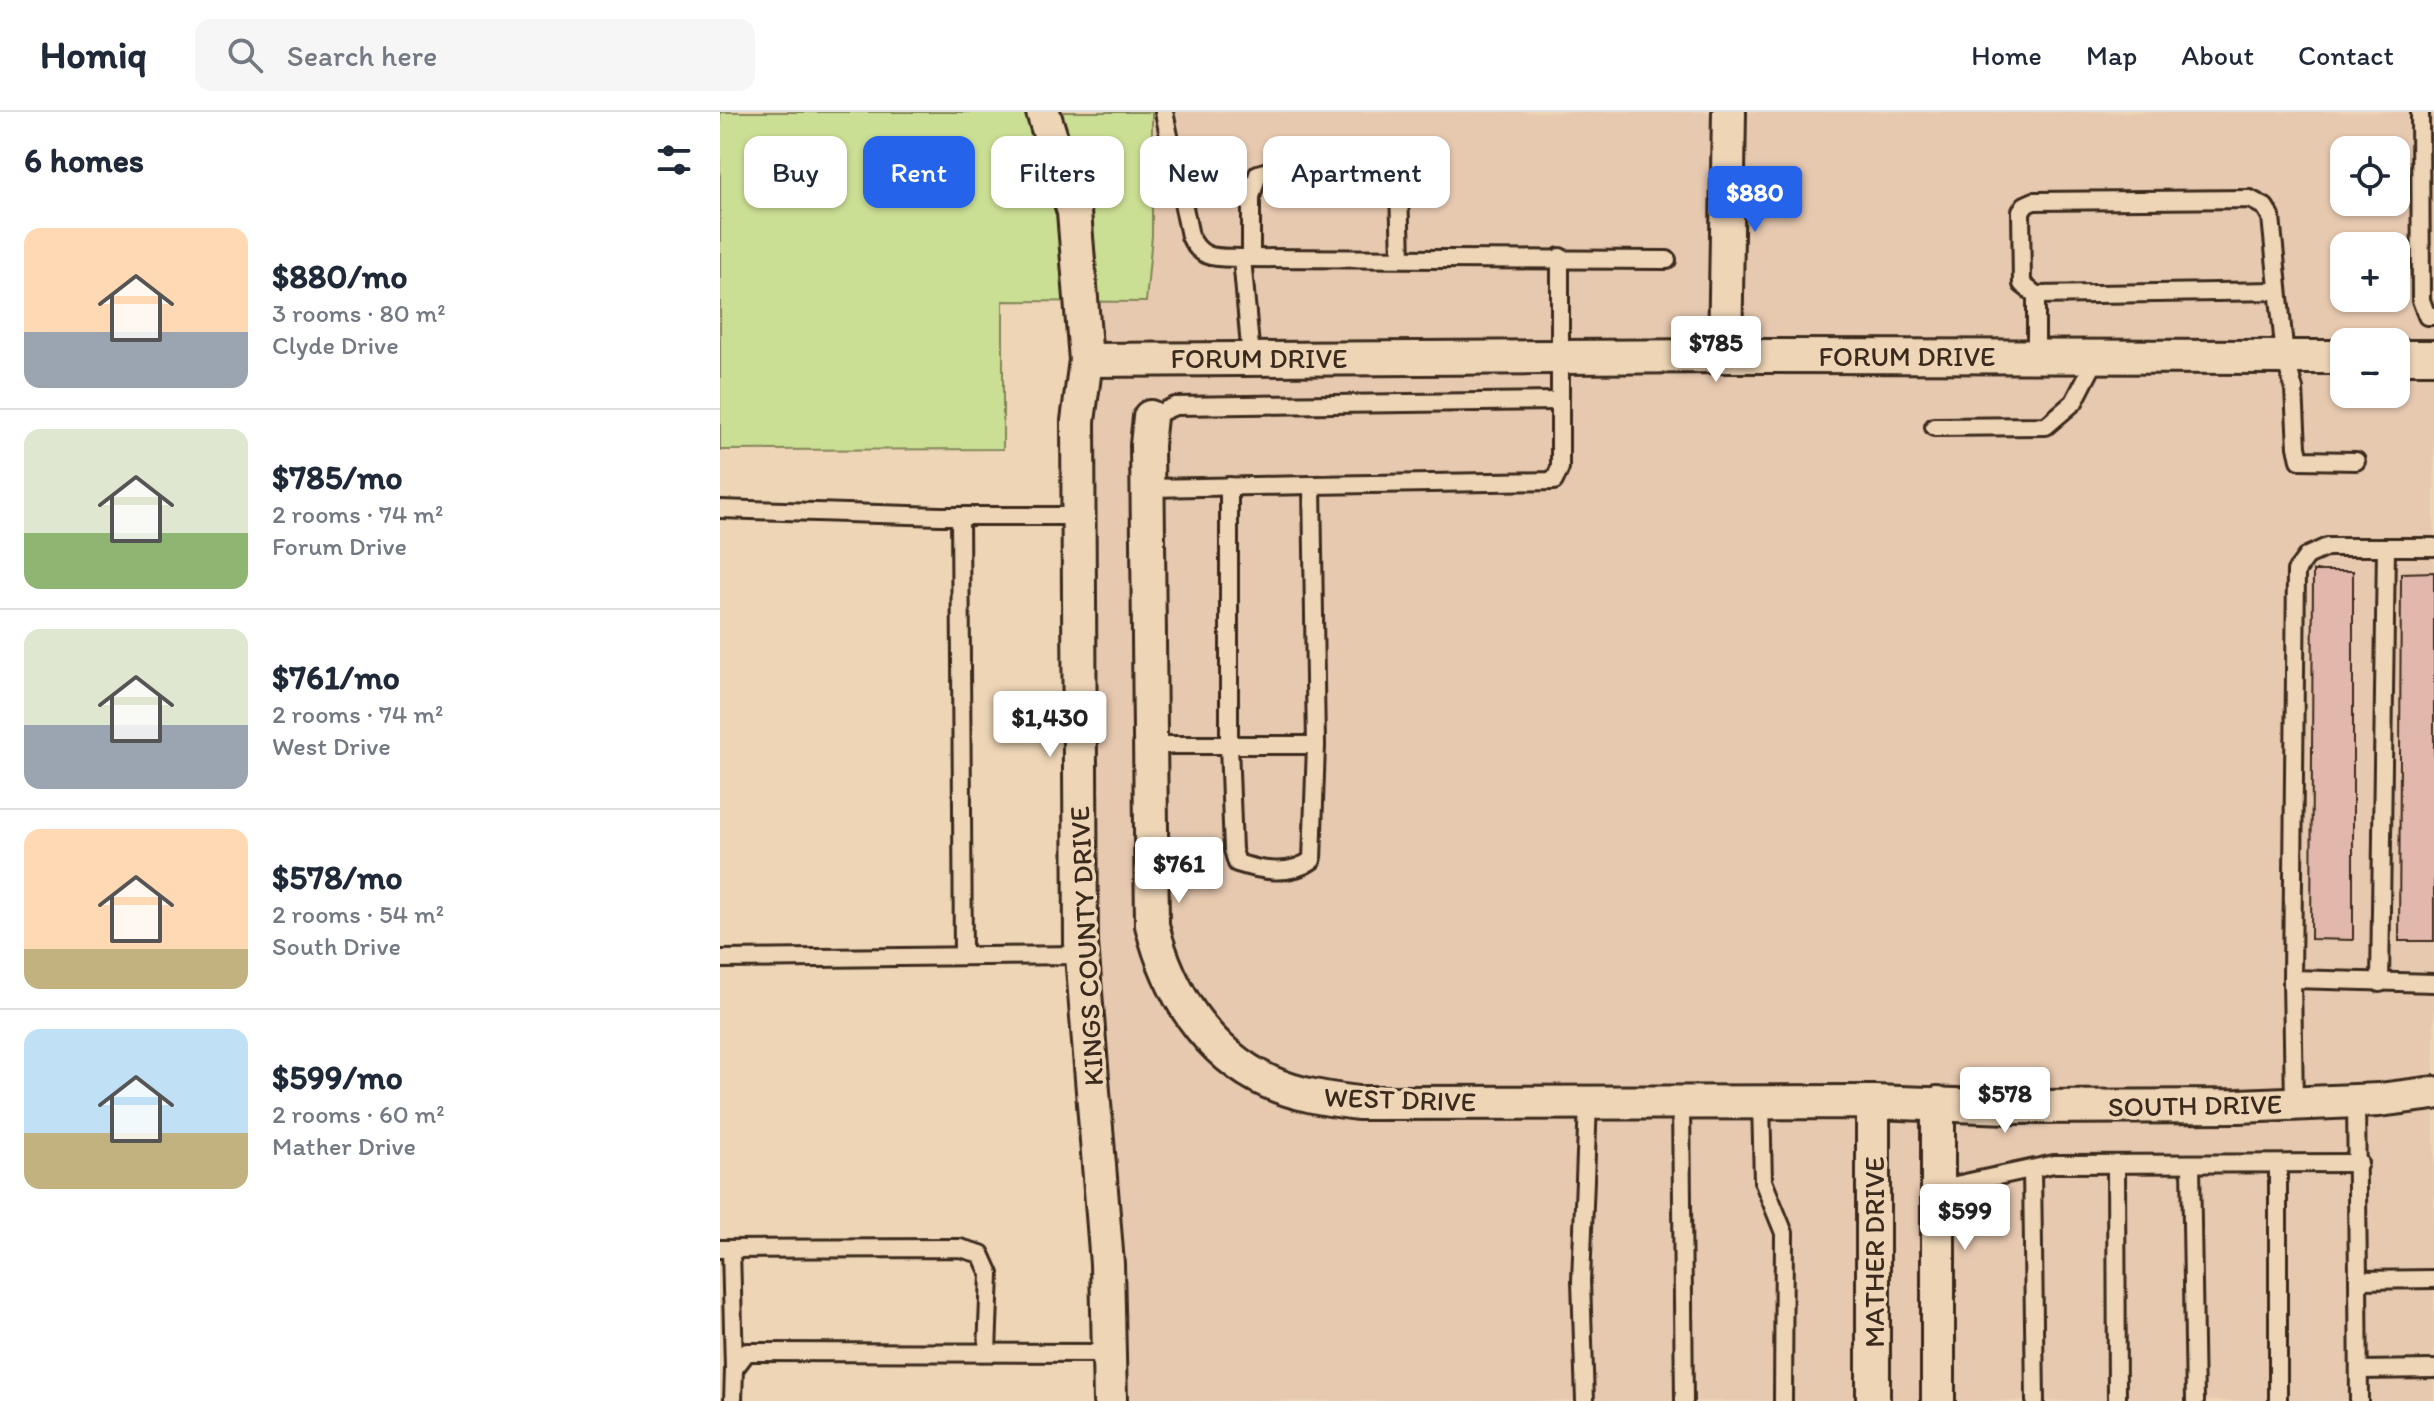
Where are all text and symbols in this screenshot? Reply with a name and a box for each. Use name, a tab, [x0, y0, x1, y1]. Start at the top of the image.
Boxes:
search box	[195, 19, 755, 91]
text: Homiq	[40, 32, 147, 78]
icon: search	[223, 33, 267, 77]
text: Search here	[287, 37, 437, 74]
text: Home	[1971, 38, 2042, 72]
text: Map	[2086, 38, 2137, 72]
text: About	[2181, 38, 2254, 72]
text: Contact	[2298, 38, 2394, 72]
chip: Buy	[744, 136, 847, 208]
chip: Rent	[863, 136, 975, 208]
chip: Filters	[991, 136, 1124, 208]
chip: New	[1140, 136, 1247, 208]
chip: Apartment	[1263, 136, 1450, 208]
map controls	[2330, 136, 2410, 408]
button: locate	[2330, 136, 2410, 216]
icon: filters	[652, 138, 696, 182]
text: 6 homes	[24, 140, 144, 181]
pin: $880	[1708, 166, 1802, 234]
text: $880	[1726, 176, 1784, 208]
button: +	[2330, 232, 2410, 312]
text: $880/mo	[272, 256, 408, 297]
icon: home	[88, 260, 184, 356]
text: 3 rooms · 80 m²	[272, 297, 446, 329]
pin: $785	[1669, 316, 1763, 384]
text: $785	[1689, 326, 1743, 358]
button: −	[2330, 328, 2410, 408]
text: Clyde Drive	[272, 329, 399, 361]
street label: FORUM DRIVE	[1819, 339, 1995, 373]
street label: FORUM DRIVE	[1171, 341, 1347, 375]
text: $785/mo	[272, 457, 403, 498]
icon: home	[88, 461, 184, 557]
text: 2 rooms · 74 m²	[272, 498, 443, 530]
text: Forum Drive	[272, 530, 407, 562]
text: $761/mo	[272, 657, 400, 698]
icon: home	[88, 661, 184, 757]
pin: $1,430	[985, 691, 1115, 759]
text: 2 rooms · 74 m²	[272, 698, 443, 730]
text: $1,430	[1011, 701, 1089, 733]
text: West Drive	[272, 730, 391, 762]
street label: KINGS COUNTY DRIVE	[1062, 805, 1110, 1087]
pin: $761	[1132, 837, 1226, 905]
text: $761	[1153, 847, 1205, 879]
text: $578/mo	[272, 857, 403, 898]
icon: home	[88, 861, 184, 957]
text: 2 rooms · 54 m²	[272, 898, 444, 930]
text: South Drive	[272, 930, 401, 962]
text: $599/mo	[272, 1057, 403, 1098]
icon: home	[88, 1061, 184, 1157]
pin: $578	[1958, 1067, 2052, 1135]
text: $578	[1978, 1077, 2032, 1109]
street label: WEST DRIVE	[1323, 1079, 1477, 1119]
street label: SOUTH DRIVE	[2108, 1086, 2282, 1124]
text: 2 rooms · 60 m²	[272, 1098, 445, 1130]
text: Mather Drive	[272, 1130, 416, 1162]
street label: MATHER DRIVE	[1857, 1156, 1891, 1348]
pin: $599	[1918, 1184, 2012, 1252]
text: $599	[1938, 1194, 1992, 1226]

